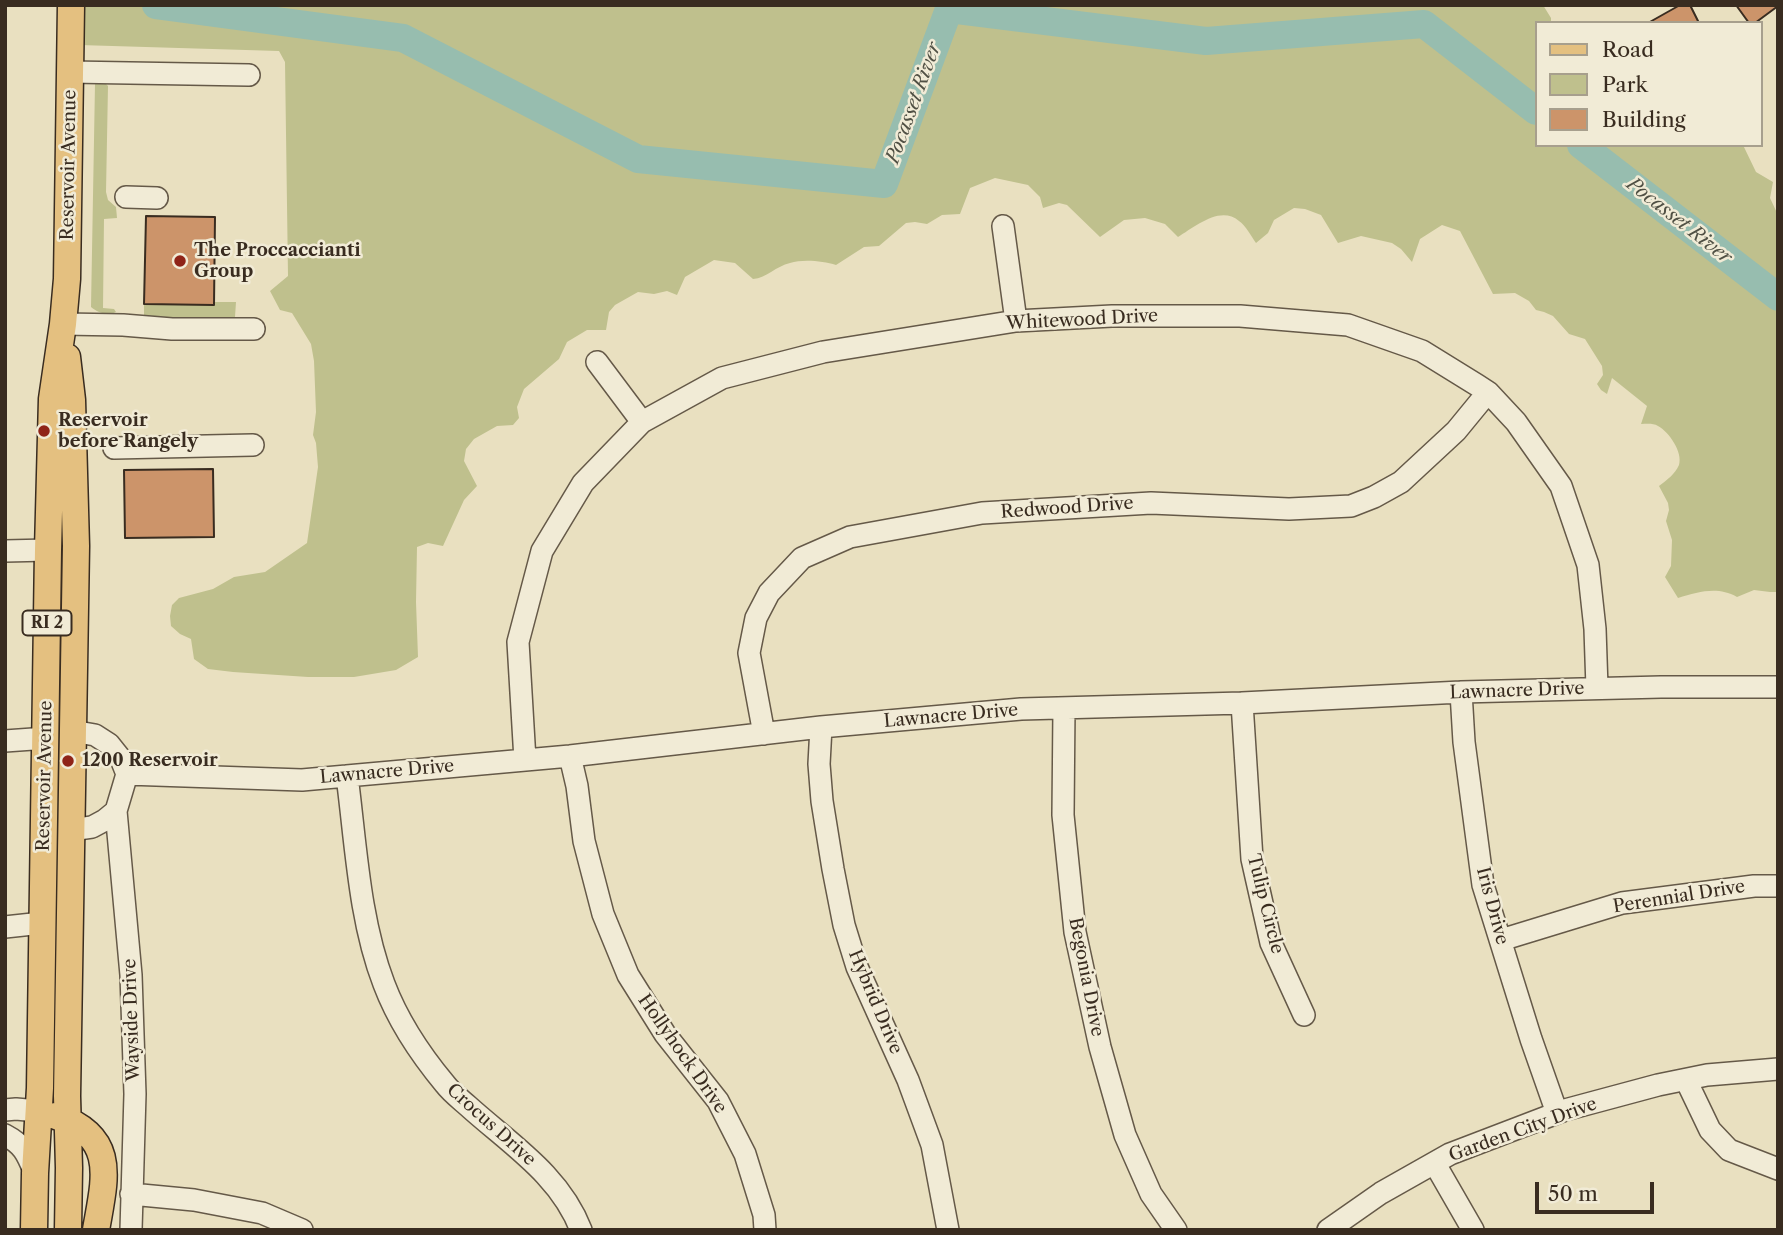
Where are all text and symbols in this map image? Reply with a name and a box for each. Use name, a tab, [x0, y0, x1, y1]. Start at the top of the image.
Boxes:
legend	[1534, 21, 1762, 147]
text: Road	[1602, 37, 1654, 62]
water label: Pocasset River	[882, 39, 946, 167]
text: Park	[1602, 72, 1648, 97]
street label: Reservoir Avenue	[57, 89, 81, 241]
text: Building	[1602, 107, 1686, 132]
water label: Pocasset River	[1622, 173, 1736, 269]
place label: The Proccaccianti Group	[194, 240, 361, 282]
marker: The Proccaccianti Group	[172, 253, 188, 269]
street label: Whitewood Drive	[1005, 305, 1159, 335]
place label: Reservoir before Rangely	[58, 410, 198, 452]
marker: Reservoir before Rangely	[36, 423, 52, 439]
street label: Redwood Drive	[1000, 493, 1134, 523]
road number: RI 2	[22, 610, 72, 636]
street label: Lawnacre Drive	[1449, 678, 1585, 704]
street label: Lawnacre Drive	[883, 699, 1019, 733]
street label: Reservoir Avenue	[33, 700, 57, 852]
place label: 1200 Reservoir	[82, 750, 218, 772]
marker: 1200 Reservoir	[60, 753, 76, 769]
street label: Lawnacre Drive	[319, 755, 455, 789]
street label: Tulip Circle	[1242, 852, 1288, 956]
street label: Iris Drive	[1471, 865, 1513, 947]
street label: Perennial Drive	[1611, 876, 1747, 918]
street label: Begonia Drive	[1064, 916, 1108, 1038]
street label: Hybrid Drive	[843, 946, 907, 1058]
street label: Wayside Drive	[119, 958, 145, 1082]
street label: Hollyhock Drive	[633, 990, 731, 1118]
street label: Crocus Drive	[442, 1079, 540, 1171]
street label: Garden City Drive	[1446, 1093, 1600, 1167]
scale bar	[1538, 1168, 1657, 1212]
text: 50 m	[1548, 1181, 1598, 1206]

